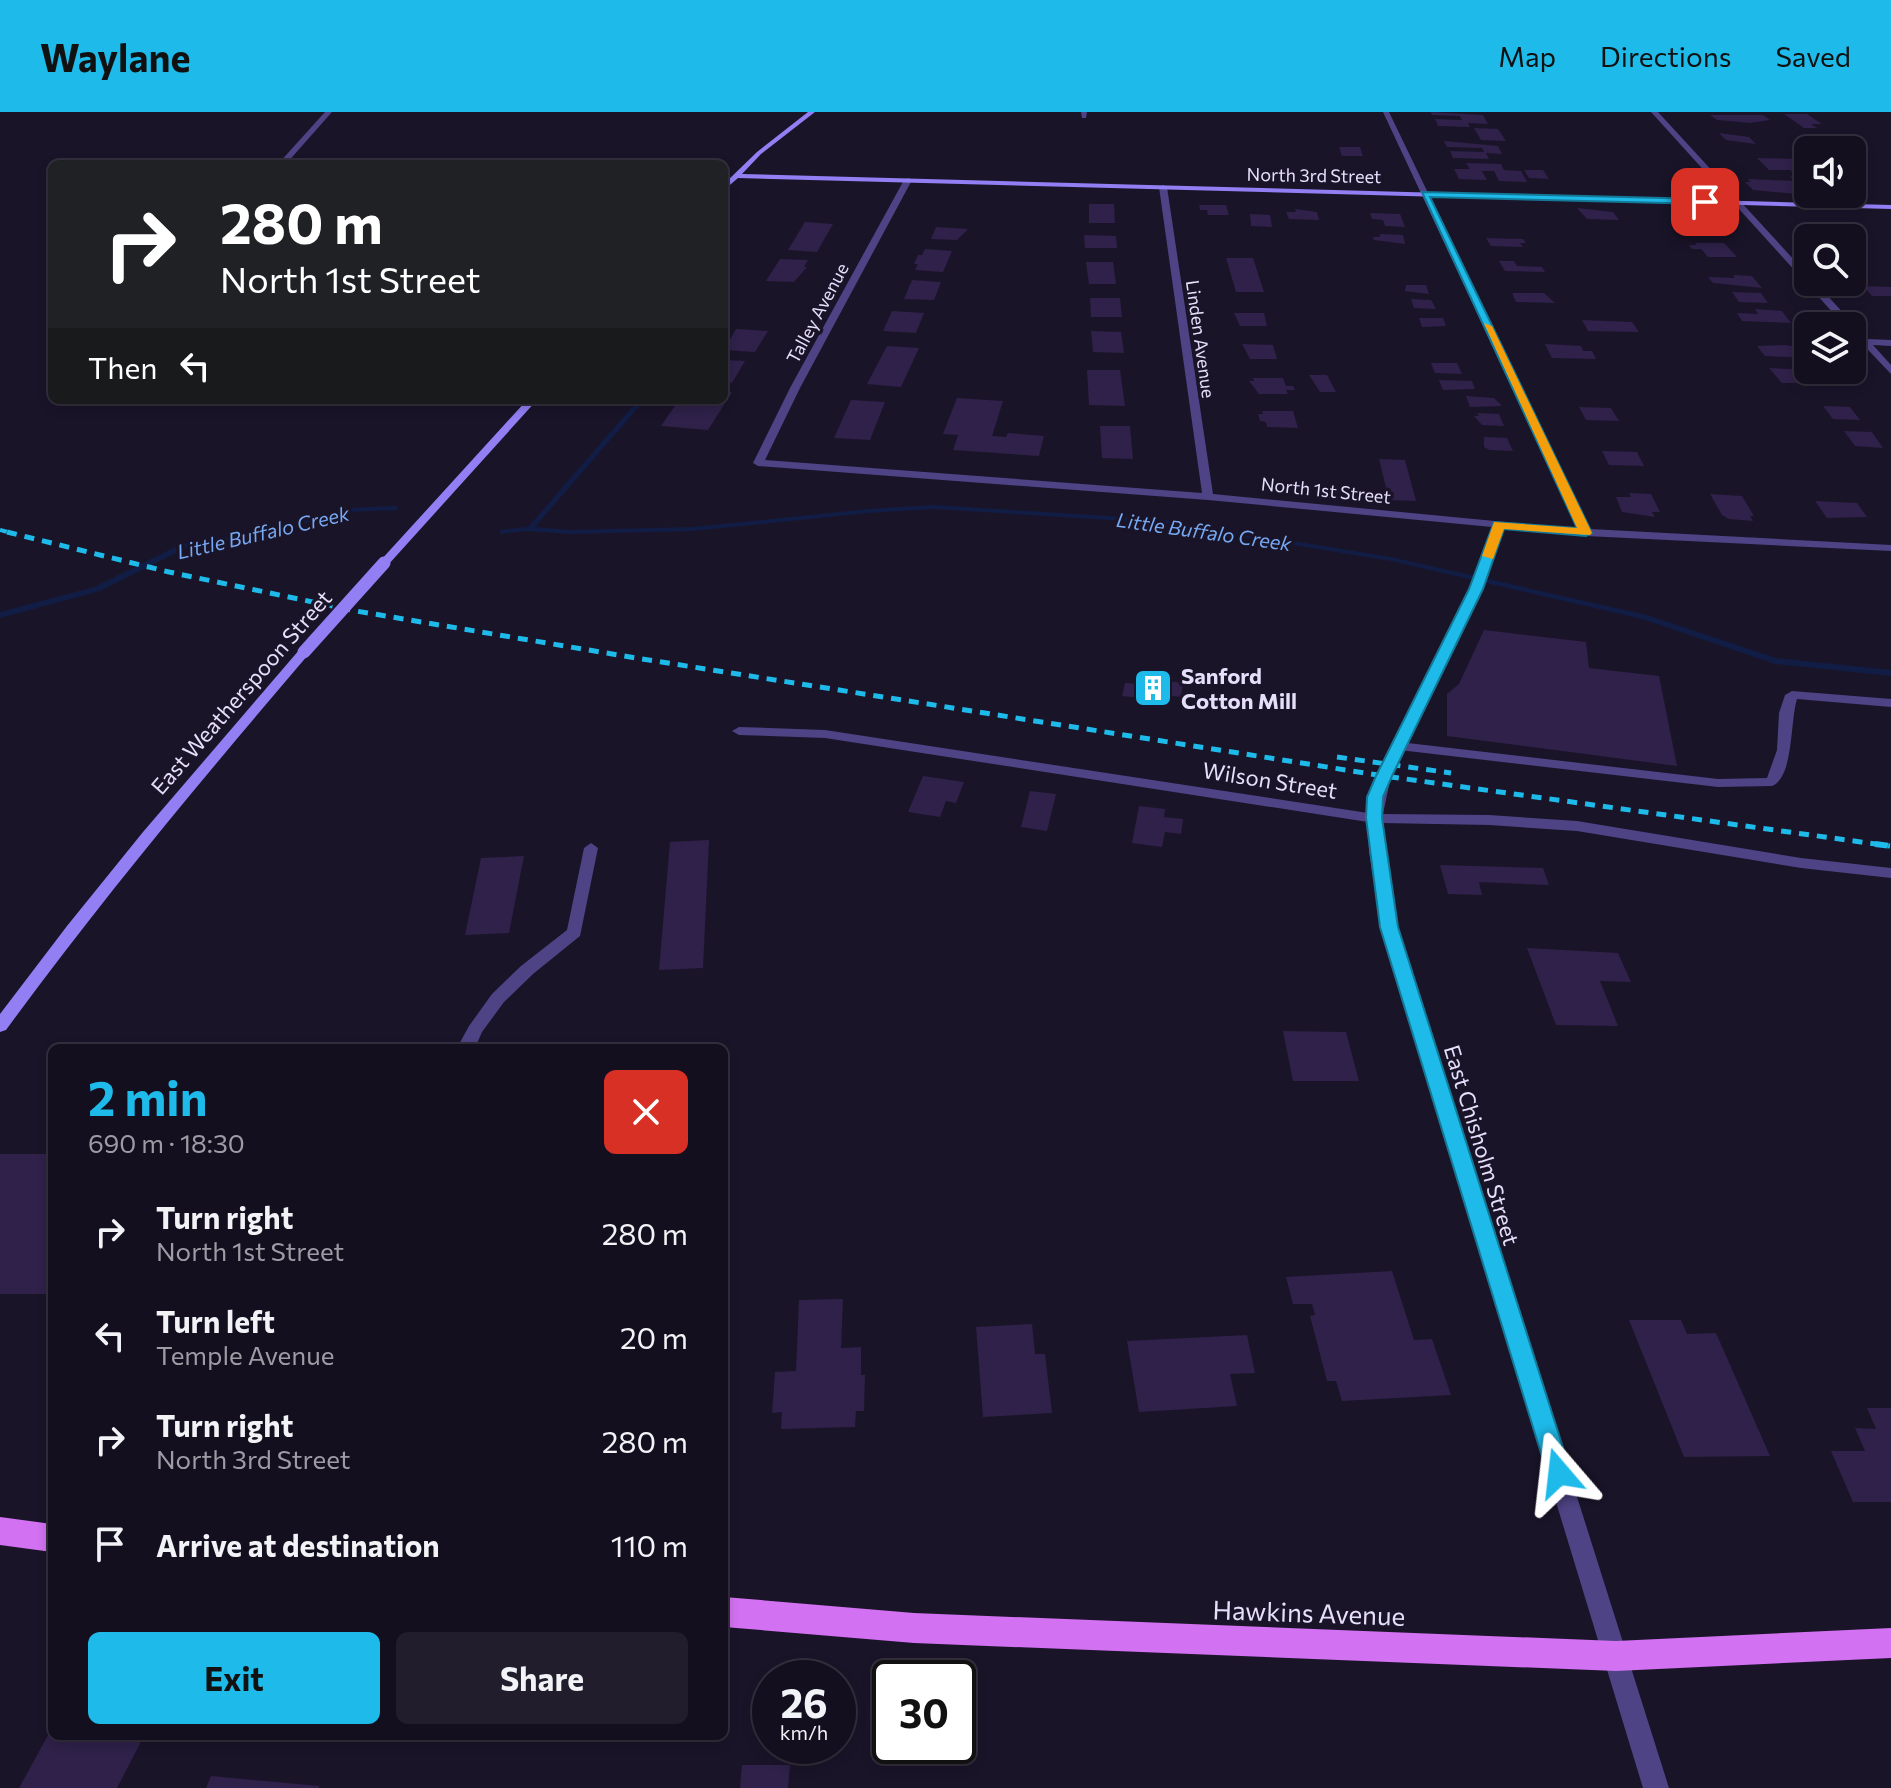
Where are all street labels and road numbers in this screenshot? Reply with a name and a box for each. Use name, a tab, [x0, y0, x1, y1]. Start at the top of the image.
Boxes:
street label: North 3rd Street	[1247, 163, 1381, 187]
street label: Talley Avenue	[781, 259, 853, 367]
street label: Linden Avenue	[1182, 279, 1220, 399]
street label: North 1st Street	[1260, 472, 1392, 508]
street label: East Weatherspoon Street	[145, 584, 337, 800]
street label: Wilson Street	[1201, 756, 1339, 804]
street label: East Chisholm Street	[1439, 1042, 1525, 1248]
street label: Hawkins Avenue	[1212, 1593, 1406, 1631]

